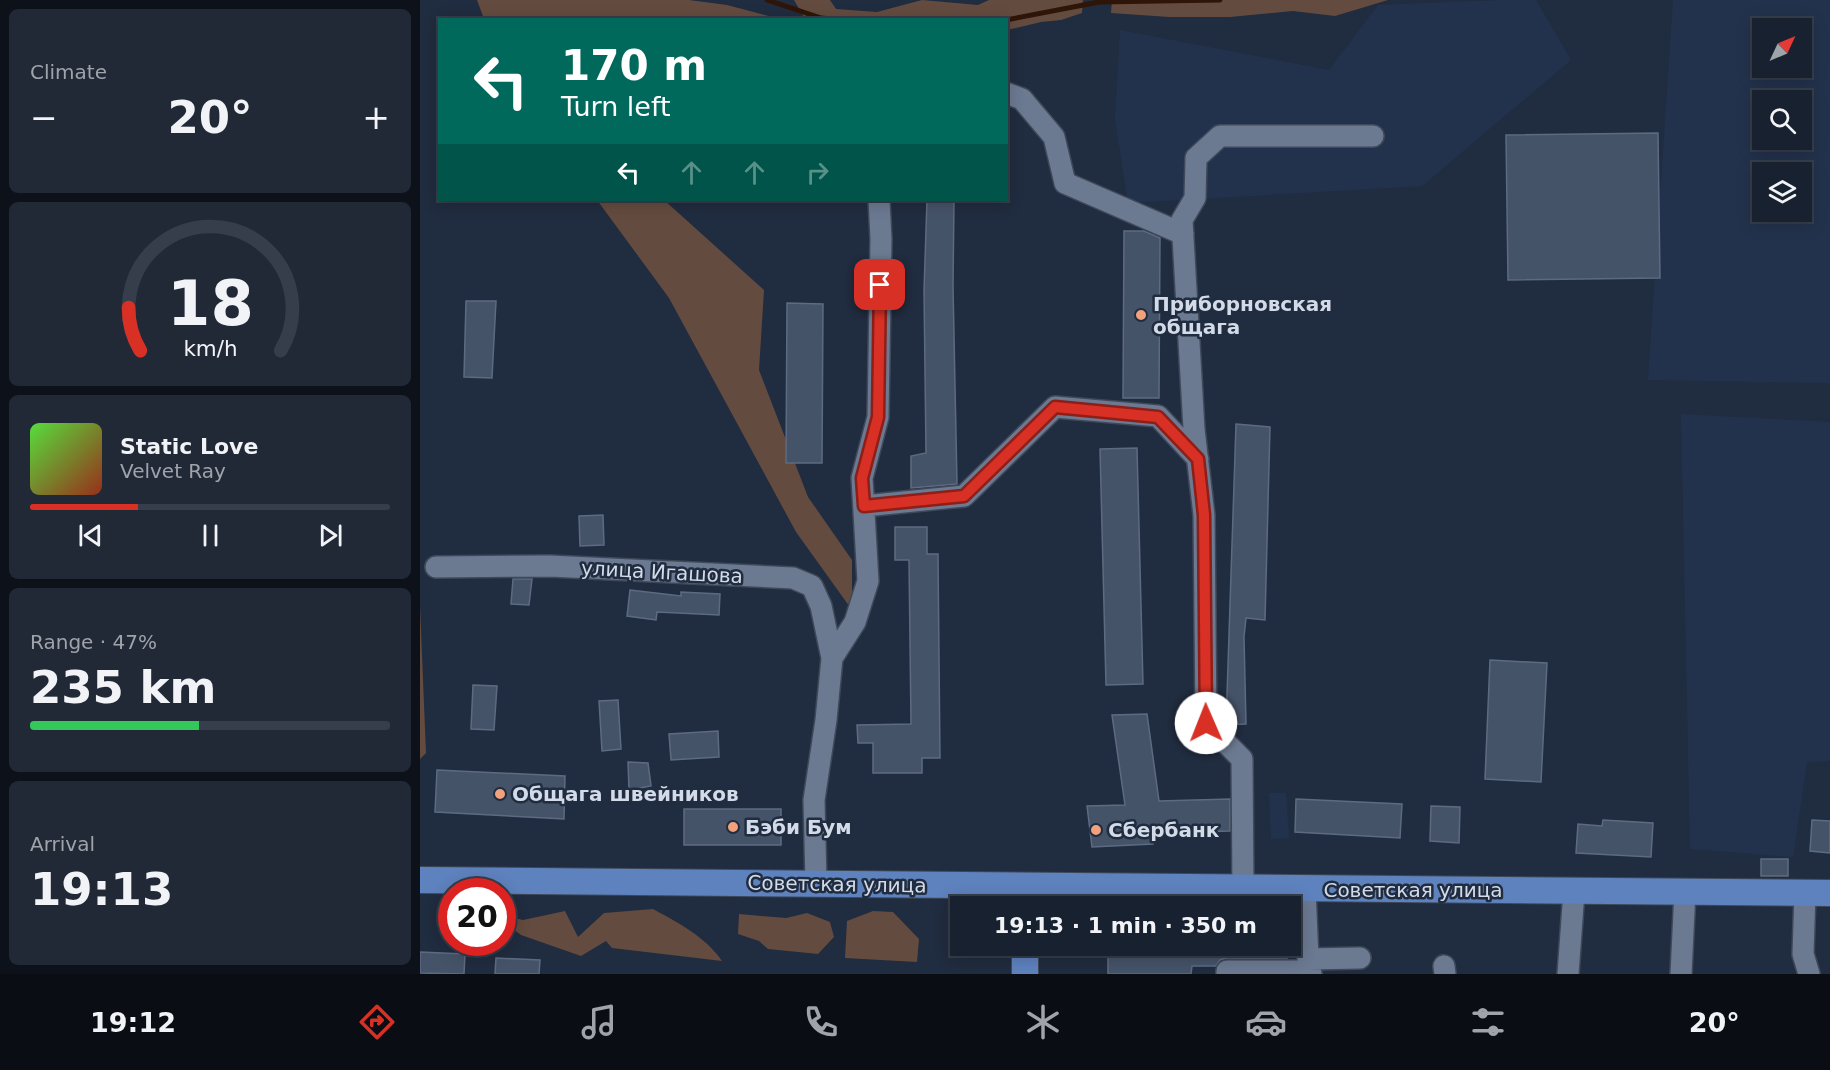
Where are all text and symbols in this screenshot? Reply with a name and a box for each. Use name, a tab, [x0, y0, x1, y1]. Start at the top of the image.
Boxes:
north arrow	[1752, 18, 1812, 78]
map controls	[1752, 18, 1812, 222]
text: 170 m	[561, 41, 707, 90]
icon: left	[462, 42, 540, 120]
text: Climate	[30, 60, 107, 84]
button: search	[1752, 90, 1812, 150]
text: 20°	[167, 91, 253, 144]
text: Turn left	[561, 91, 671, 122]
text: −	[30, 98, 58, 137]
text: +	[362, 98, 390, 137]
icon: left	[612, 156, 645, 189]
icon: ahead	[675, 156, 708, 189]
icon: ahead	[738, 156, 771, 189]
icon: right	[801, 156, 834, 189]
button: layers	[1752, 162, 1812, 222]
pin	[854, 259, 905, 310]
text: 18	[167, 267, 253, 340]
icon: arrive	[863, 268, 896, 301]
place label: Приборновская общага	[1153, 292, 1332, 339]
marker: Приборновская общага	[1134, 308, 1148, 322]
text: km/h	[183, 336, 237, 361]
text: Static Love	[120, 434, 258, 459]
text: Velvet Ray	[120, 459, 226, 483]
icon: previous	[74, 519, 107, 552]
icon: pause	[194, 519, 227, 552]
icon: next	[314, 519, 347, 552]
street label: улица Игашова	[580, 556, 744, 588]
text: Range · 47%	[30, 630, 157, 654]
text: 235 km	[30, 661, 216, 714]
position arrow	[1174, 691, 1238, 755]
place label: Общага швейников	[512, 782, 739, 806]
marker: Общага швейников	[493, 787, 507, 801]
place label: Бэби Бум	[745, 815, 852, 839]
place label: Сбербанк	[1108, 818, 1220, 842]
marker: Бэби Бум	[726, 820, 740, 834]
marker: Сбербанк	[1089, 823, 1103, 837]
text: Arrival	[30, 832, 95, 856]
text: 19:13	[30, 863, 173, 916]
street label: Советская улица	[747, 870, 927, 898]
speed limit sign: 20	[438, 878, 516, 956]
street label: Советская улица	[1323, 878, 1503, 902]
text: 19:13 · 1 min · 350 m	[994, 913, 1257, 938]
icon: directions	[356, 1001, 398, 1043]
icon: music	[578, 1001, 620, 1043]
icon: phone	[800, 1001, 842, 1043]
icon: climate	[1022, 1001, 1064, 1043]
icon: car	[1245, 1001, 1287, 1043]
icon: filters	[1467, 1001, 1509, 1043]
text: 19:12	[90, 1007, 176, 1038]
text: 20°	[1689, 1007, 1740, 1038]

